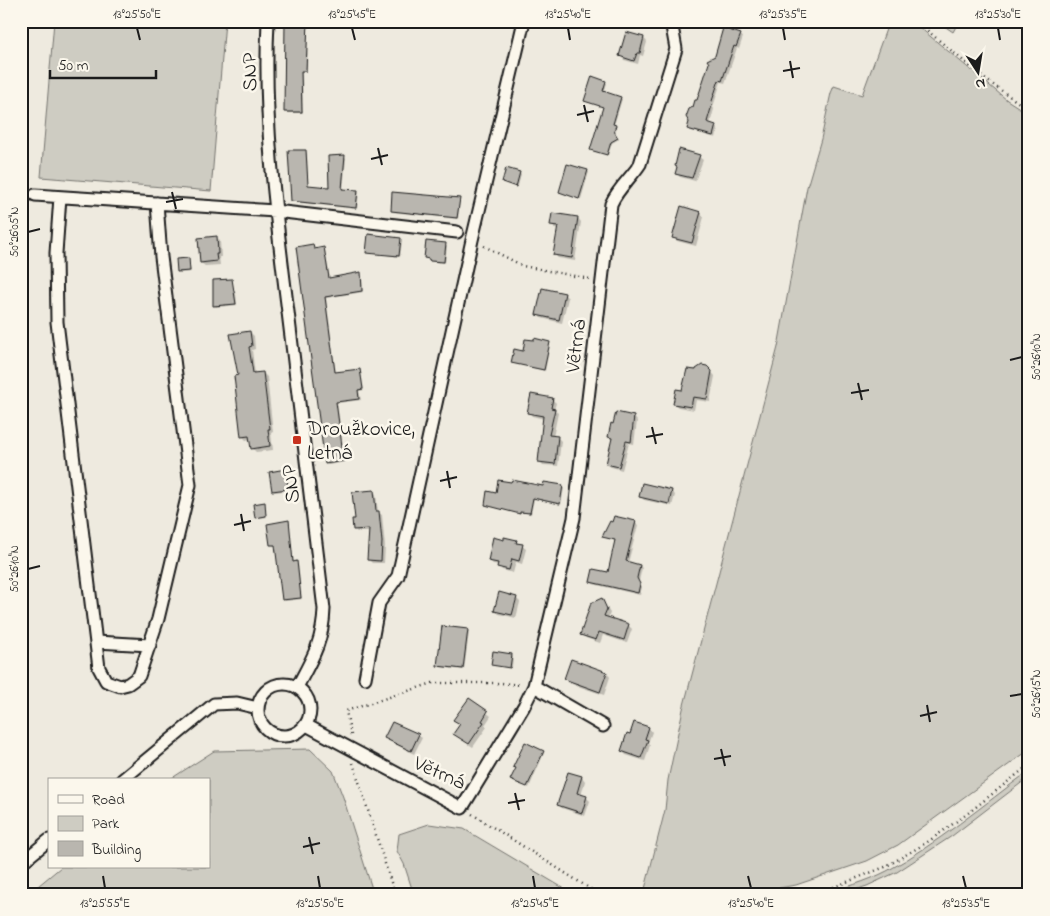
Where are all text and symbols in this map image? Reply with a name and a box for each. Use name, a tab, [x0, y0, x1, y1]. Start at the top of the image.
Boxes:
text: 13°25'50"E	[113, 6, 161, 24]
text: 13°25'45"E	[328, 6, 376, 24]
text: 13°25'40"E	[545, 6, 591, 24]
text: 13°25'35"E	[759, 6, 807, 24]
text: 13°25'30"E	[975, 6, 1021, 24]
scale bar	[50, 48, 156, 80]
north arrow	[952, 48, 1002, 98]
street label: SNP	[236, 52, 266, 92]
text: 50 m	[58, 55, 89, 77]
text: N	[974, 72, 987, 95]
text: 50°26'05"N	[6, 207, 24, 257]
street label: Větrná	[559, 317, 595, 376]
text: 50°26'10"N	[1028, 333, 1046, 381]
place label: Droužkovice, Letná	[306, 415, 415, 469]
marker: Droužkovice, Letná	[291, 434, 303, 446]
street label: SNP	[275, 463, 309, 505]
text: 50°26'10"N	[6, 545, 24, 593]
text: 50°26'15"N	[1028, 669, 1046, 719]
street label: Větrná	[408, 749, 470, 799]
legend	[48, 778, 210, 868]
text: Road	[92, 789, 125, 811]
text: Park	[92, 813, 120, 835]
text: Building	[91, 839, 141, 862]
text: 13°25'55"E	[80, 895, 130, 913]
text: 13°25'50"E	[296, 895, 344, 913]
text: 13°25'45"E	[511, 895, 559, 913]
text: 13°25'40"E	[728, 895, 774, 913]
text: 13°25'35"E	[942, 895, 990, 913]

